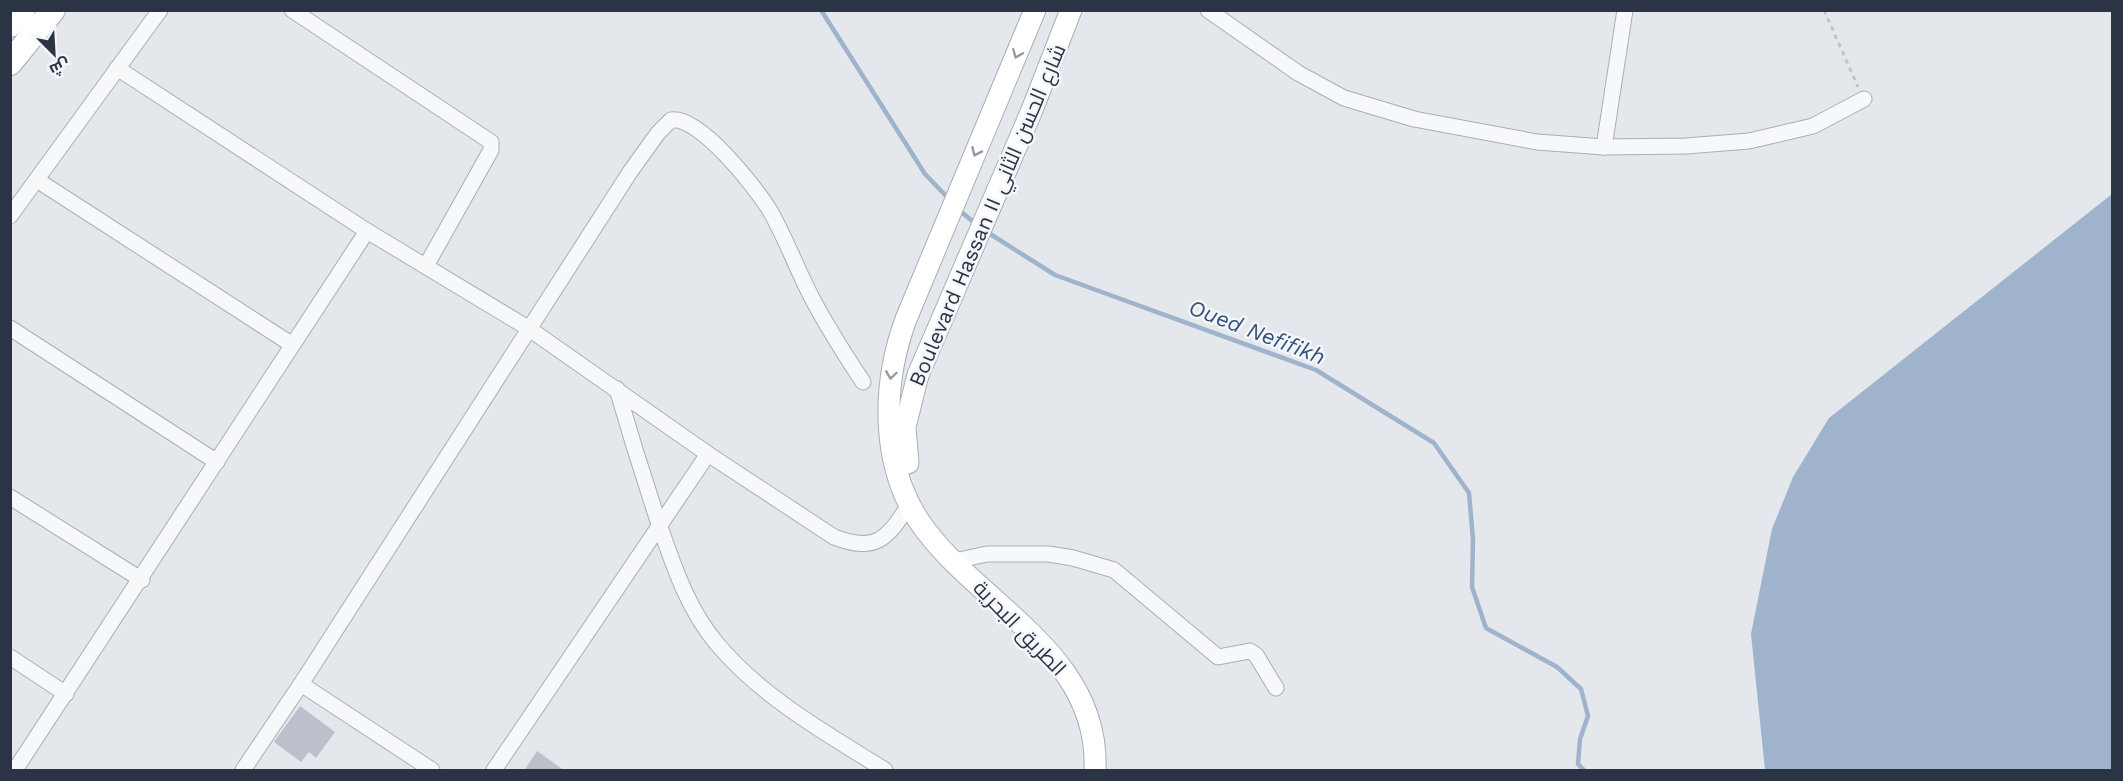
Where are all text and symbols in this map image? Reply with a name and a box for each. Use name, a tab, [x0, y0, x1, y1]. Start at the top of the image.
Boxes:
north arrow	[24, 24, 84, 84]
street label: Boulevard Hassan II شارع الحسن الثاني	[903, 40, 1074, 391]
one-way arrow	[1012, 48, 1024, 59]
text: ش	[47, 54, 73, 80]
one-way arrow	[971, 145, 983, 156]
water label: Oued Nefifikh	[1185, 294, 1329, 370]
one-way arrow	[885, 370, 897, 380]
street label: الطريق البحرية	[968, 575, 1072, 682]

